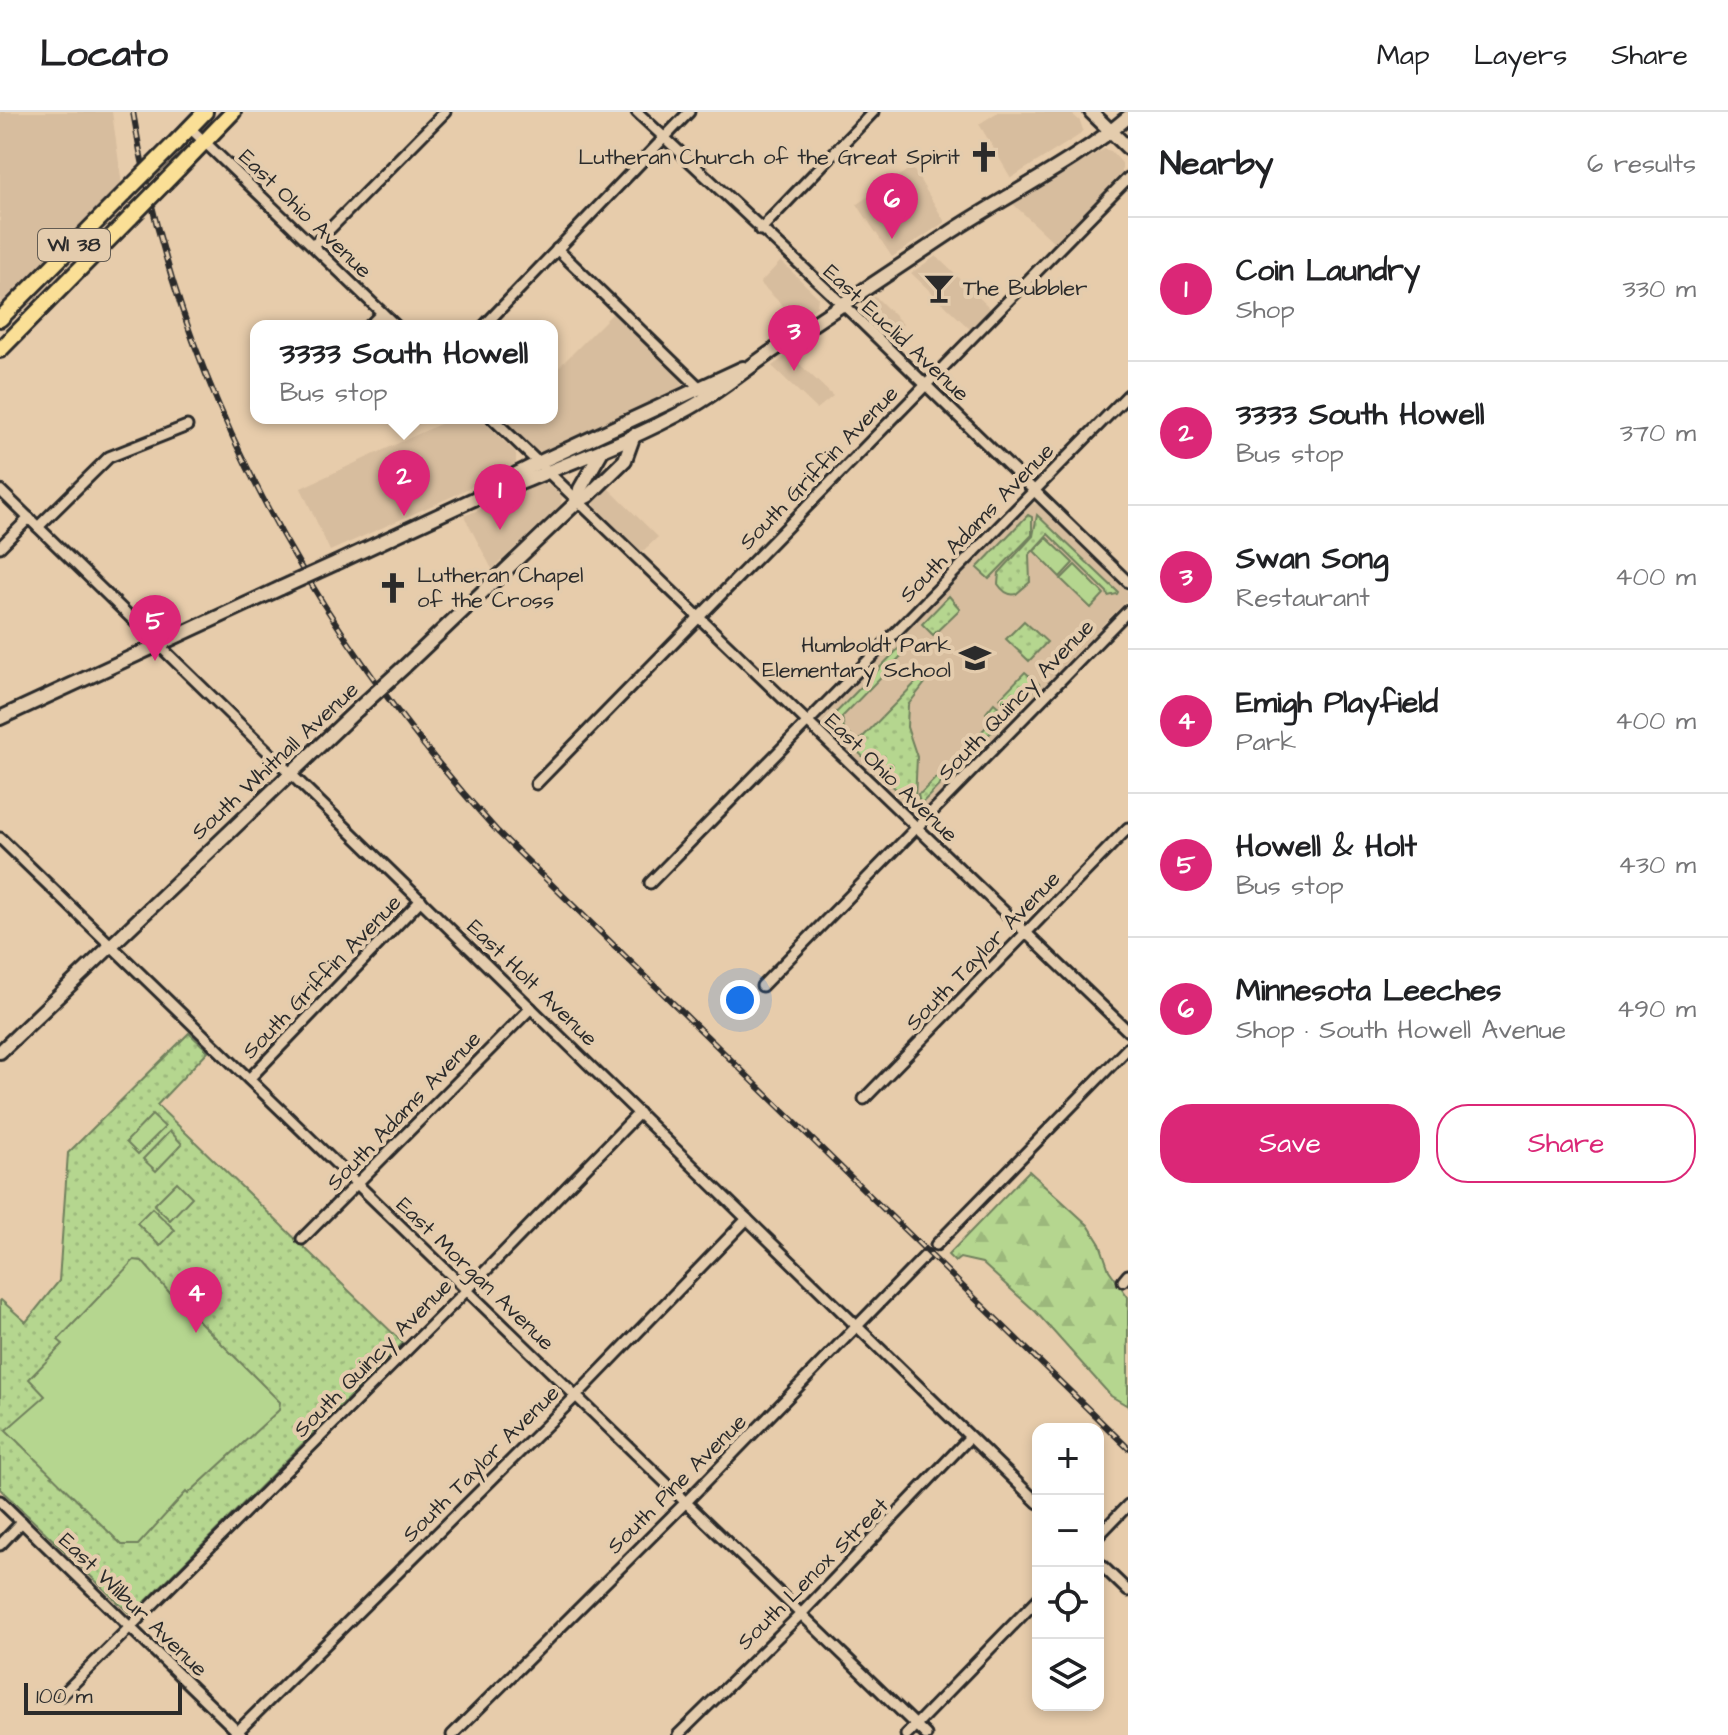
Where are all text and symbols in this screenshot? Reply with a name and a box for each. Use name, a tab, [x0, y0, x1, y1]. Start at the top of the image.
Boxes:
text: Locato	[40, 29, 168, 81]
text: Map	[1377, 36, 1430, 75]
text: Layers	[1474, 36, 1567, 75]
text: Share	[1611, 36, 1688, 75]
church icon: Lutheran Church of the Great Spirit	[967, 140, 1001, 174]
text: Nearby	[1160, 140, 1274, 188]
street label: East Ohio Avenue	[231, 142, 379, 286]
place label: Lutheran Church of the Great Spirit	[578, 142, 960, 173]
text: 6 results	[1587, 146, 1696, 182]
pin: 6	[866, 173, 918, 239]
road number: WI 38	[38, 229, 110, 261]
text: Coin Laundry	[1236, 250, 1420, 292]
street label: East Euclid Avenue	[816, 257, 976, 409]
bar icon: The Bubbler	[922, 271, 956, 305]
text: 1	[1184, 271, 1188, 307]
text: 330 m	[1622, 271, 1696, 307]
place label: The Bubbler	[963, 273, 1087, 304]
text: Shop	[1236, 292, 1295, 328]
pin: 3	[768, 305, 820, 371]
popup	[250, 320, 558, 424]
text: 3333 South Howell	[280, 333, 528, 375]
text: Bus stop	[280, 375, 388, 411]
street label: South Griffin Avenue	[732, 379, 906, 557]
text: 3333 South Howell	[1236, 394, 1484, 436]
text: 2	[1179, 415, 1193, 451]
text: 370 m	[1620, 415, 1696, 451]
street label: South Adams Avenue	[892, 436, 1062, 610]
text: Bus stop	[1236, 436, 1344, 472]
pin: 2	[378, 450, 430, 516]
pin: 1	[474, 464, 526, 530]
text: Swan Song	[1236, 538, 1388, 580]
text: 3	[1179, 559, 1193, 595]
text: 400 m	[1615, 559, 1696, 595]
place label: Lutheran Chapel of the Cross	[417, 560, 584, 616]
church icon: Lutheran Chapel of the Cross	[376, 571, 410, 605]
text: Restaurant	[1236, 580, 1370, 616]
pin: 5	[129, 595, 181, 661]
street label: South Quincy Avenue	[931, 612, 1102, 788]
place label: Humboldt Park Elementary School	[762, 630, 951, 687]
school or university icon: Humboldt Park Elementary School	[958, 641, 992, 675]
street label: South Whitnall Avenue	[184, 675, 366, 847]
text: Emigh Playfield	[1236, 682, 1438, 724]
text: 4	[1177, 703, 1195, 739]
text: 400 m	[1615, 703, 1696, 739]
street label: East Ohio Avenue	[817, 706, 965, 850]
text: Park	[1236, 724, 1296, 760]
text: Howell & Holt	[1236, 826, 1417, 868]
text: 5	[1177, 847, 1195, 883]
text: 430 m	[1618, 847, 1696, 883]
street label: South Taylor Avenue	[898, 864, 1068, 1039]
text: Bus stop	[1236, 868, 1344, 904]
street label: South Griffin Avenue	[235, 888, 409, 1066]
street label: East Holt Avenue	[460, 912, 604, 1054]
text: Minnesota Leeches	[1236, 970, 1501, 1012]
your location	[720, 980, 760, 1020]
text: 6	[1178, 991, 1194, 1027]
text: 490 m	[1616, 991, 1696, 1027]
text: Shop · South Howell Avenue	[1236, 1012, 1566, 1048]
street label: South Adams Avenue	[319, 1024, 489, 1198]
button: Save	[1160, 1104, 1420, 1183]
button: Share	[1436, 1104, 1696, 1183]
street label: East Morgan Avenue	[388, 1190, 561, 1359]
pin: 4	[170, 1267, 222, 1333]
street label: South Quincy Avenue	[286, 1271, 460, 1445]
street label: South Taylor Avenue	[395, 1378, 568, 1550]
street label: South Pine Avenue	[600, 1407, 754, 1561]
map controls	[1032, 1423, 1104, 1711]
button: +	[1032, 1423, 1104, 1495]
street label: South Lenox Street	[730, 1491, 896, 1657]
button: −	[1032, 1495, 1104, 1567]
street label: East Wilbur Avenue	[52, 1526, 214, 1684]
button: locate	[1032, 1567, 1104, 1639]
button: layers	[1032, 1639, 1104, 1711]
scale bar	[24, 1679, 182, 1715]
text: 100 m	[36, 1681, 93, 1712]

